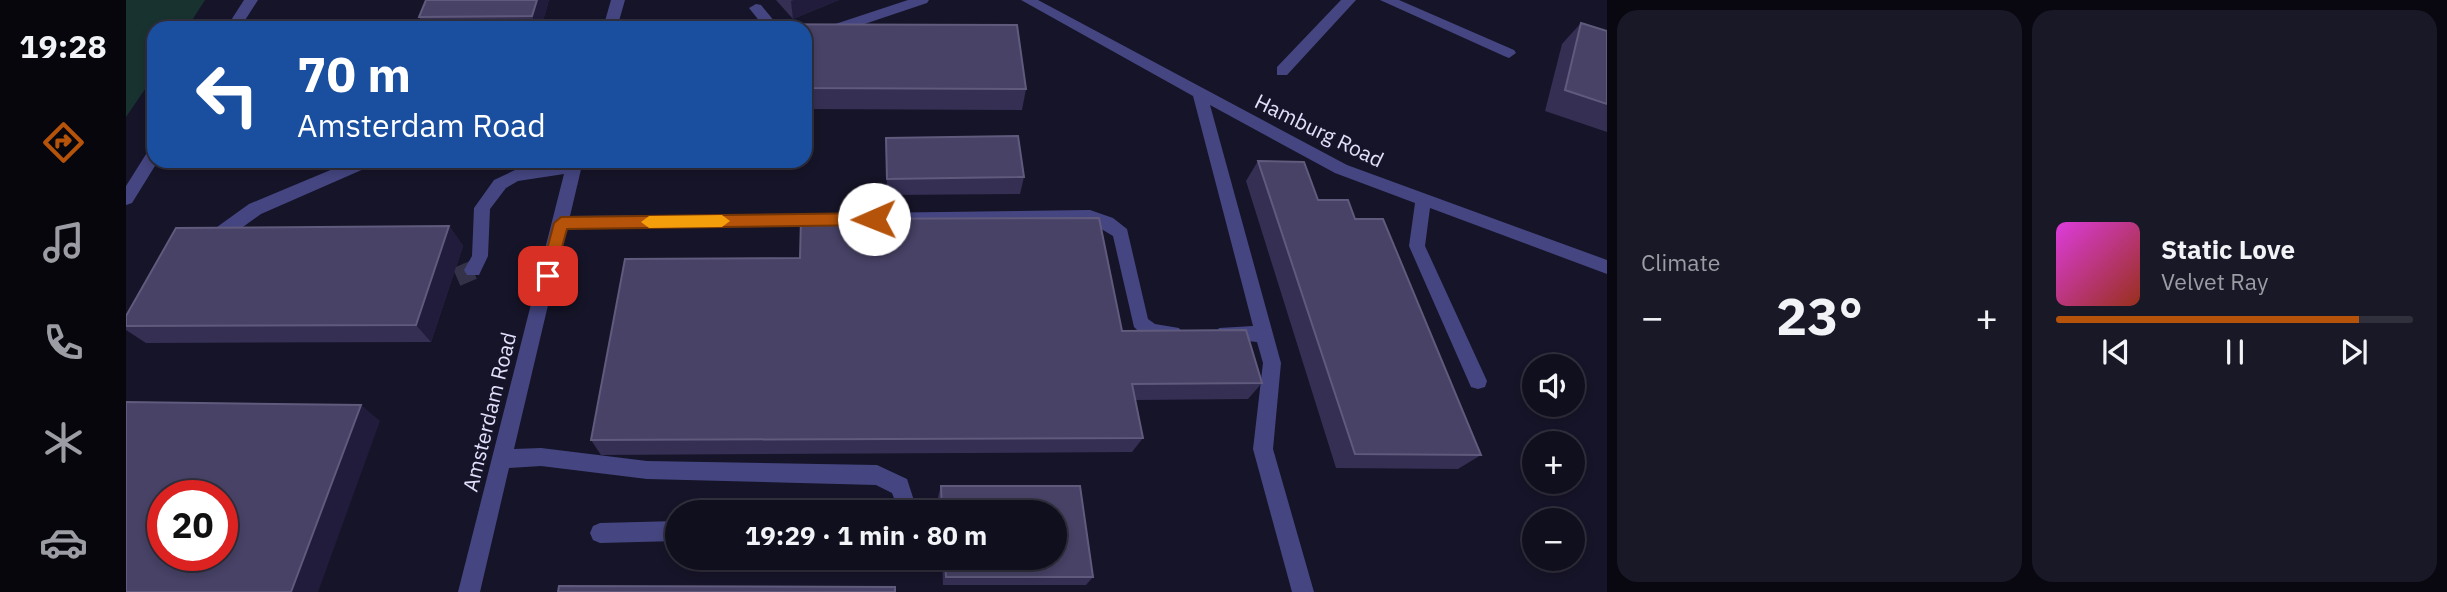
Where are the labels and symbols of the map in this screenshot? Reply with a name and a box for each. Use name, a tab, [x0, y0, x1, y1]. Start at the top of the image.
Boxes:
street label: Hamburg Road	[1250, 87, 1389, 173]
position arrow	[837, 182, 911, 256]
pin	[518, 246, 578, 306]
street label: Amsterdam Road	[456, 329, 522, 494]
speed limit sign: 20	[147, 480, 238, 571]

